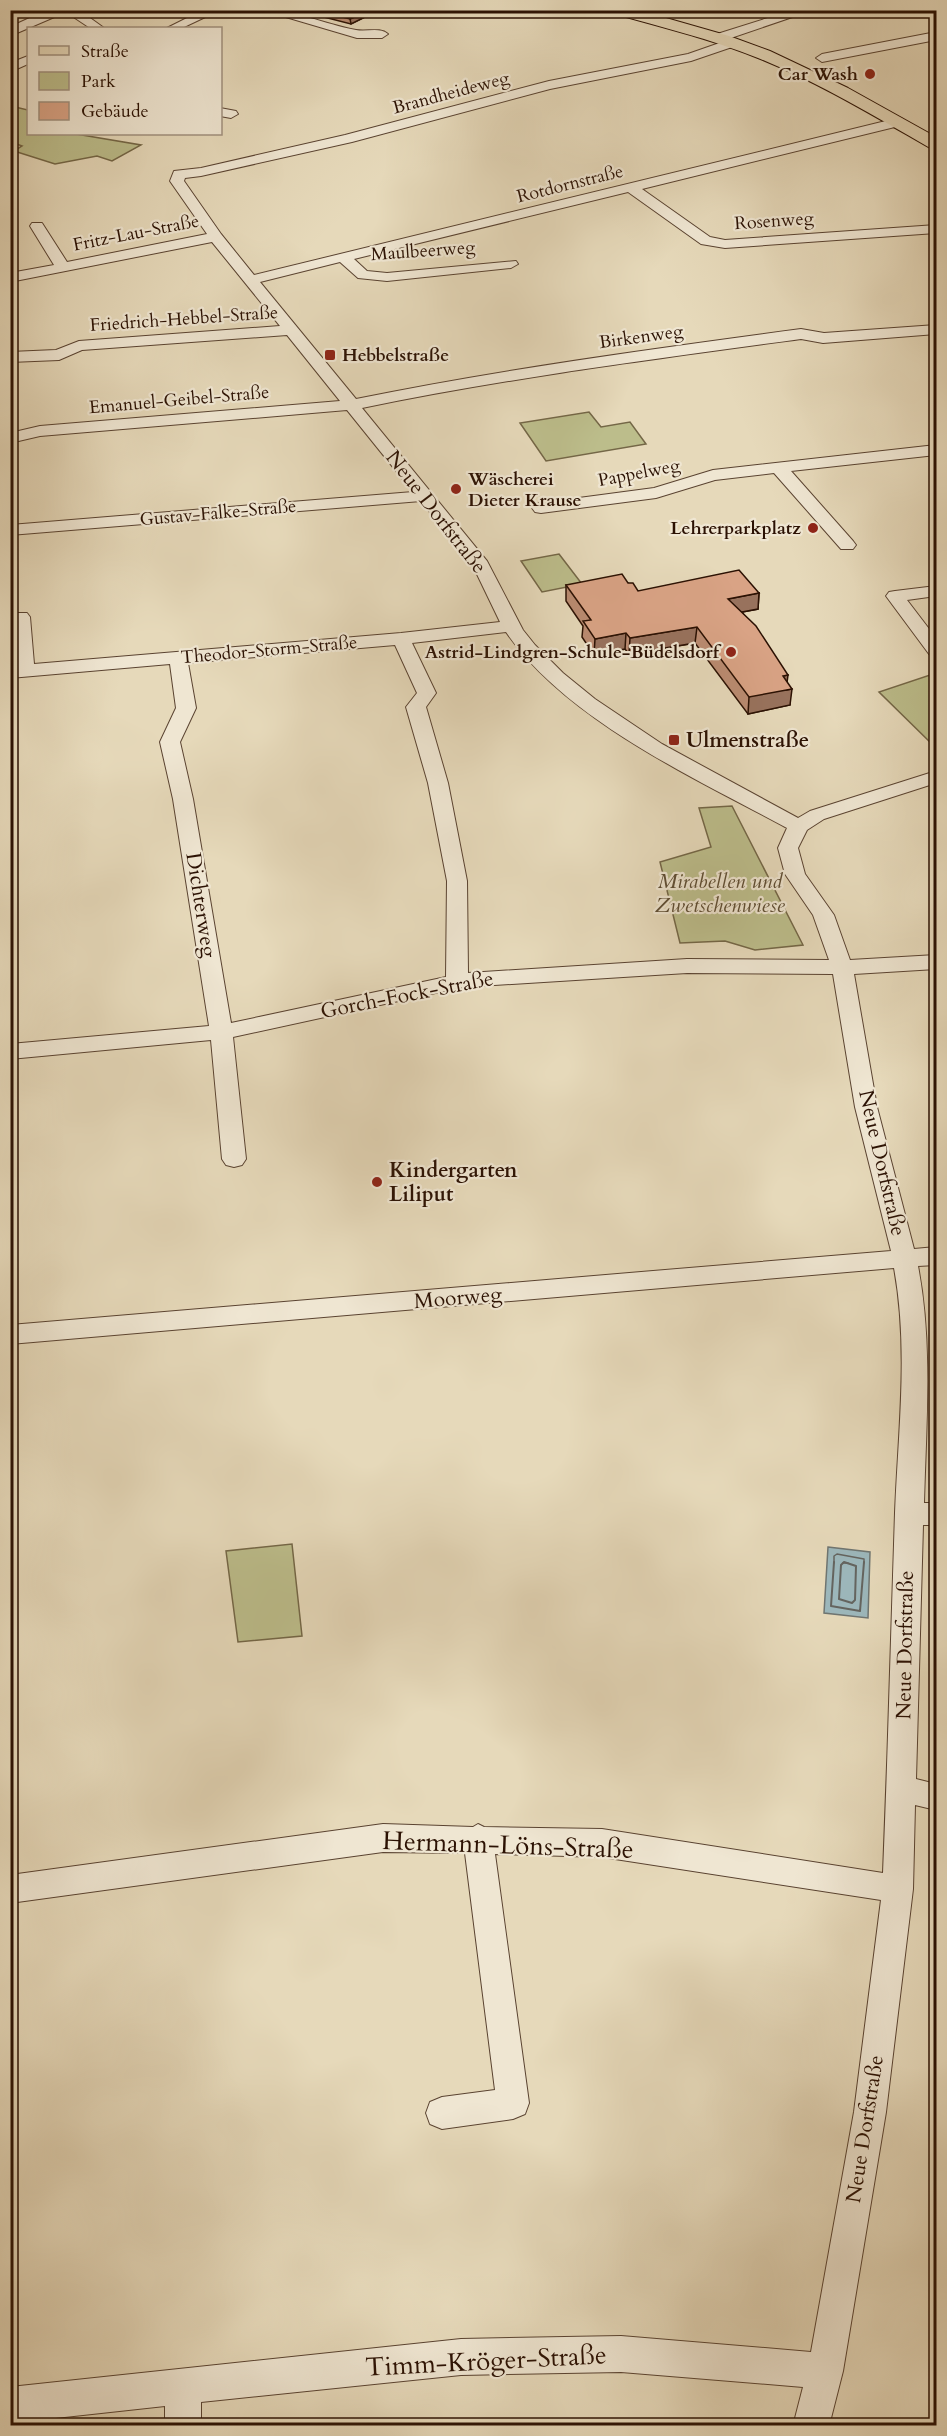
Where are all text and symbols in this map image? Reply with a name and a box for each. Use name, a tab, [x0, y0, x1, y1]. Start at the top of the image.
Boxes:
legend	[27, 27, 222, 135]
text: Straße	[81, 39, 129, 64]
place label: Car Wash	[778, 62, 858, 87]
street label: Brandheideweg	[390, 65, 513, 121]
marker: Car Wash	[863, 67, 877, 81]
text: Park	[81, 69, 116, 94]
text: Gebäude	[81, 99, 149, 124]
street label: Rotdornstraße	[514, 159, 626, 209]
street label: Rosenweg	[734, 206, 815, 236]
street label: Fritz-Lau-Straße	[71, 209, 201, 257]
street label: Maulbeerweg	[370, 235, 477, 267]
street label: Friedrich-Hebbel-Straße	[89, 300, 279, 338]
street label: Birkenweg	[597, 319, 686, 355]
place label: Hebbelstraße	[342, 343, 449, 368]
marker: Hebbelstraße	[323, 348, 337, 362]
street label: Emanuel-Geibel-Straße	[88, 380, 270, 420]
street label: Neue Dorfstraße	[379, 444, 493, 580]
street label: Pappelweg	[596, 453, 683, 493]
place label: Wäscherei Dieter Krause	[467, 467, 582, 513]
marker: Wäscherei Dieter Krause	[449, 482, 463, 496]
street label: Gustav-Falke-Straße	[139, 494, 297, 532]
place label: Lehrerparkplatz	[670, 516, 801, 541]
marker: Lehrerparkplatz	[806, 521, 820, 535]
street label: Theodor-Storm-Straße	[180, 630, 358, 670]
place label: Astrid-Lindgren-Schule-Büdelsdorf	[425, 640, 722, 665]
marker: Astrid-Lindgren-Schule-Büdelsdorf	[724, 645, 738, 659]
place label: Ulmenstraße	[686, 726, 809, 755]
marker: Ulmenstraße	[667, 733, 681, 747]
street label: Dichterweg	[178, 850, 224, 960]
park label: Mirabellen und Zwetschenwiese	[655, 867, 786, 920]
street label: Gorch-Fock-Straße	[318, 964, 496, 1026]
street label: Neue Dorfstraße	[851, 1087, 913, 1239]
place label: Kindergarten Liliput	[389, 1156, 518, 1209]
marker: Kindergarten Liliput	[370, 1175, 384, 1189]
street label: Moorweg	[413, 1280, 503, 1316]
street label: Neue Dorfstraße	[889, 1570, 921, 1720]
street label: Hermann-Löns-Straße	[382, 1823, 634, 1867]
street label: Neue Dorfstraße	[839, 2053, 891, 2205]
street label: Timm-Kröger-Straße	[364, 2337, 608, 2385]

